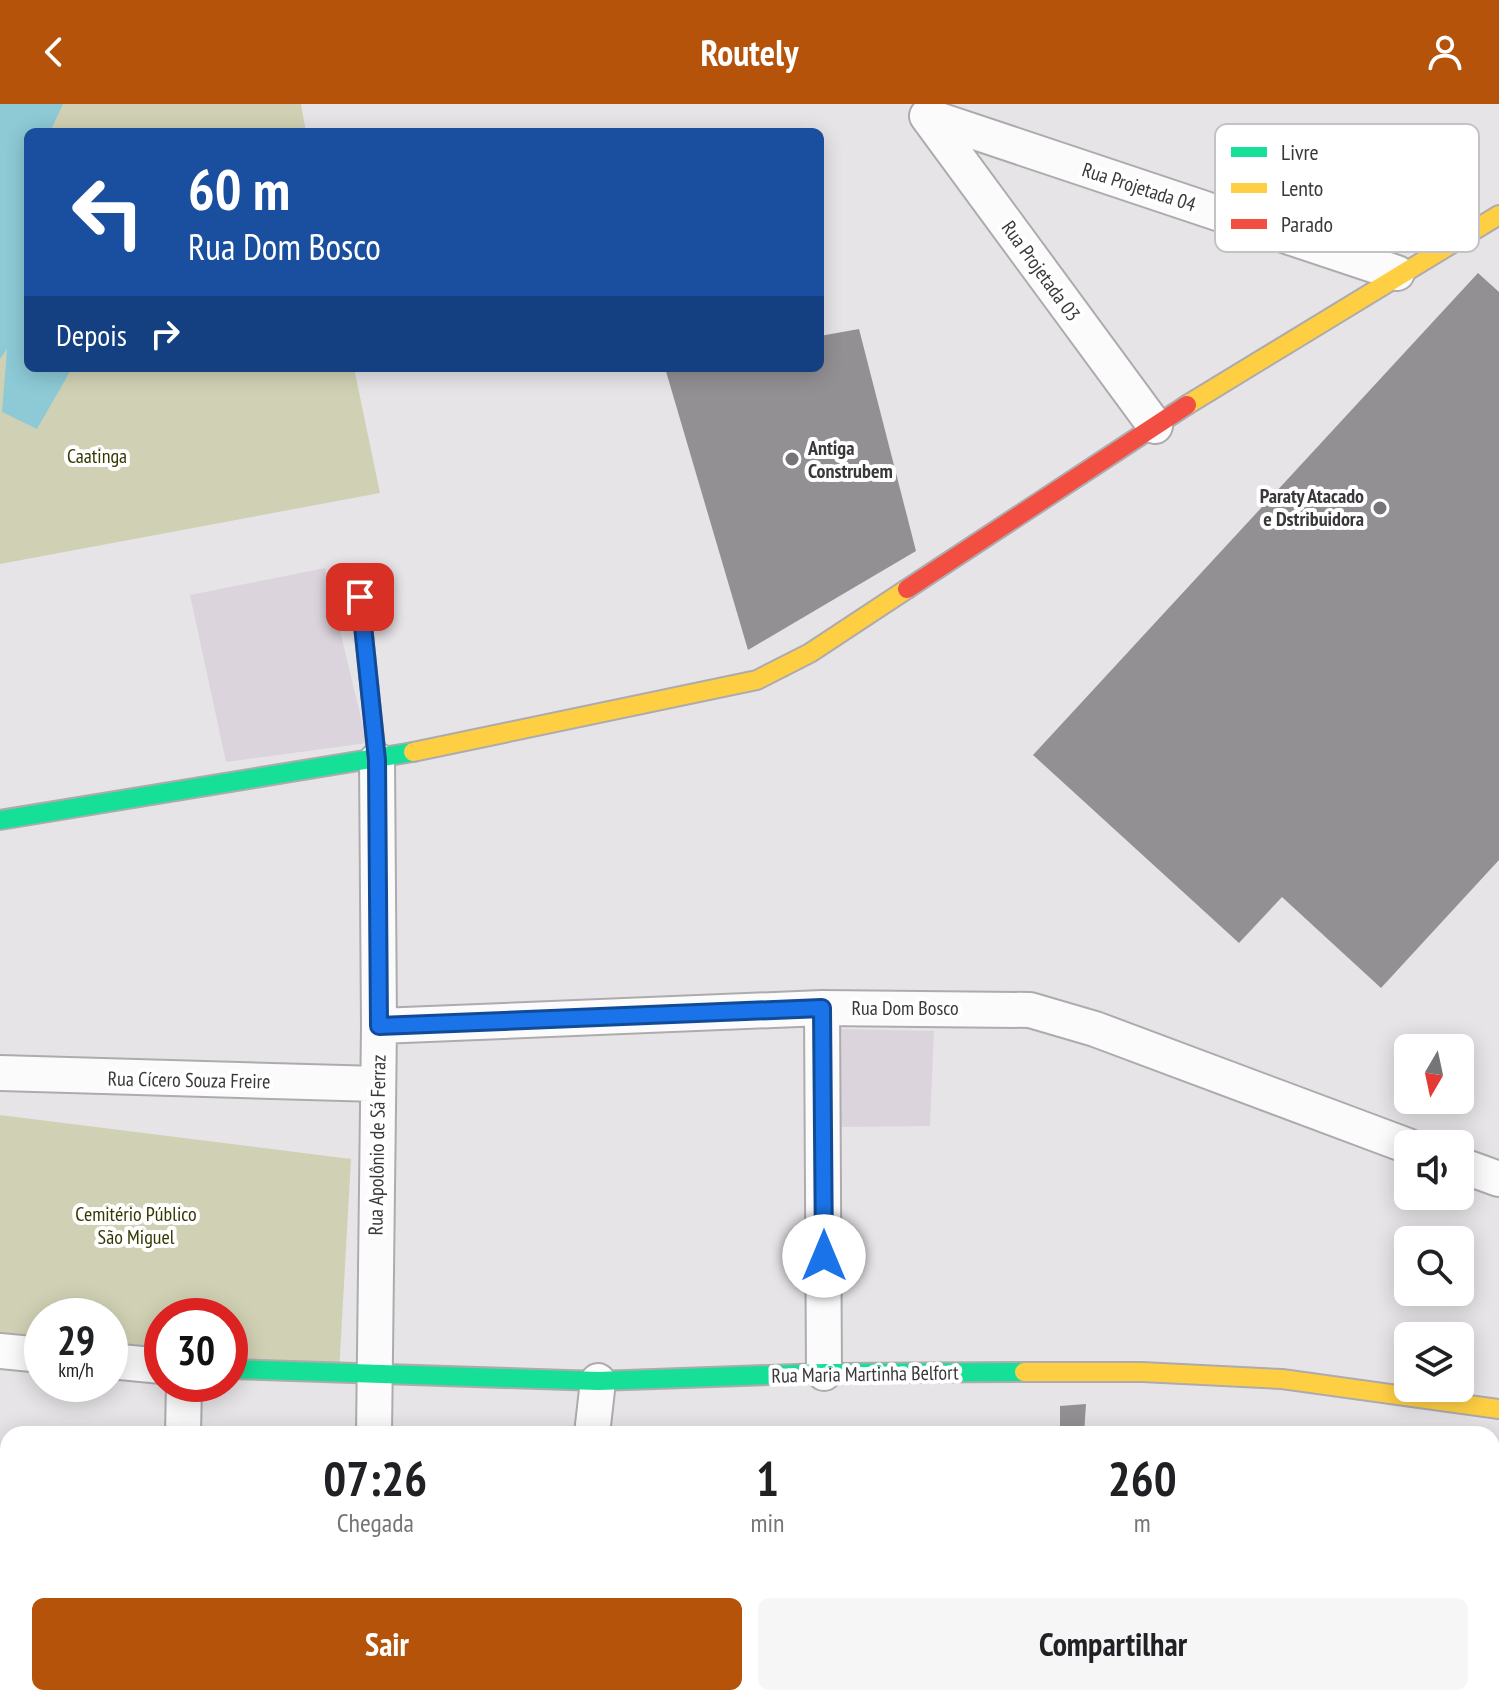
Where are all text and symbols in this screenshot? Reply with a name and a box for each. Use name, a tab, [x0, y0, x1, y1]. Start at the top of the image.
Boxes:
text: Routely	[701, 29, 798, 76]
icon: back	[32, 30, 76, 74]
icon: person	[1423, 30, 1467, 74]
legend	[1215, 124, 1479, 252]
text: Livre	[1281, 138, 1319, 166]
text: 60 m	[188, 153, 290, 225]
street label: Rua Projetada 04	[1079, 156, 1199, 218]
icon: left	[56, 160, 160, 264]
text: Lento	[1281, 174, 1323, 202]
text: Parado	[1281, 210, 1333, 238]
street label: Rua Projetada 03	[996, 216, 1086, 326]
text: Rua Dom Bosco	[188, 223, 381, 270]
icon: right	[143, 312, 187, 356]
text: Depois	[56, 315, 127, 354]
place label: Antiga Construbem	[807, 435, 893, 484]
park label: Caatinga	[67, 443, 127, 469]
marker: Antiga Construbem	[783, 450, 801, 468]
place label: Paraty Atacado e Dstribuidora	[1260, 483, 1364, 532]
marker: Paraty Atacado e Dstribuidora	[1371, 499, 1389, 517]
pin	[326, 563, 394, 631]
icon: arrive	[338, 575, 382, 619]
street label: Rua Dom Bosco	[851, 995, 959, 1021]
north arrow	[1394, 1034, 1474, 1114]
map controls	[1394, 1034, 1474, 1402]
street label: Rua Apolônio de Sá Ferraz	[362, 1054, 392, 1236]
street label: Rua Cícero Souza Freire	[107, 1066, 271, 1094]
button: sound	[1394, 1130, 1474, 1210]
park label: Cemitério Público São Miguel	[75, 1201, 197, 1250]
position arrow	[782, 1214, 866, 1298]
button: search	[1394, 1226, 1474, 1306]
speed limit sign: 30	[144, 1298, 248, 1402]
text: 29	[57, 1314, 95, 1366]
button: layers	[1394, 1322, 1474, 1402]
text: km/h	[58, 1357, 94, 1383]
street label: Rua Maria Martinha Belfort	[771, 1359, 959, 1389]
text: 07:26	[323, 1447, 427, 1509]
text: 1	[756, 1447, 779, 1509]
text: 260	[1108, 1447, 1177, 1509]
text: Chegada	[337, 1506, 414, 1539]
text: min	[750, 1506, 784, 1539]
text: m	[1134, 1506, 1151, 1539]
button: Sair	[32, 1598, 742, 1690]
button: Compartilhar	[758, 1598, 1468, 1690]

